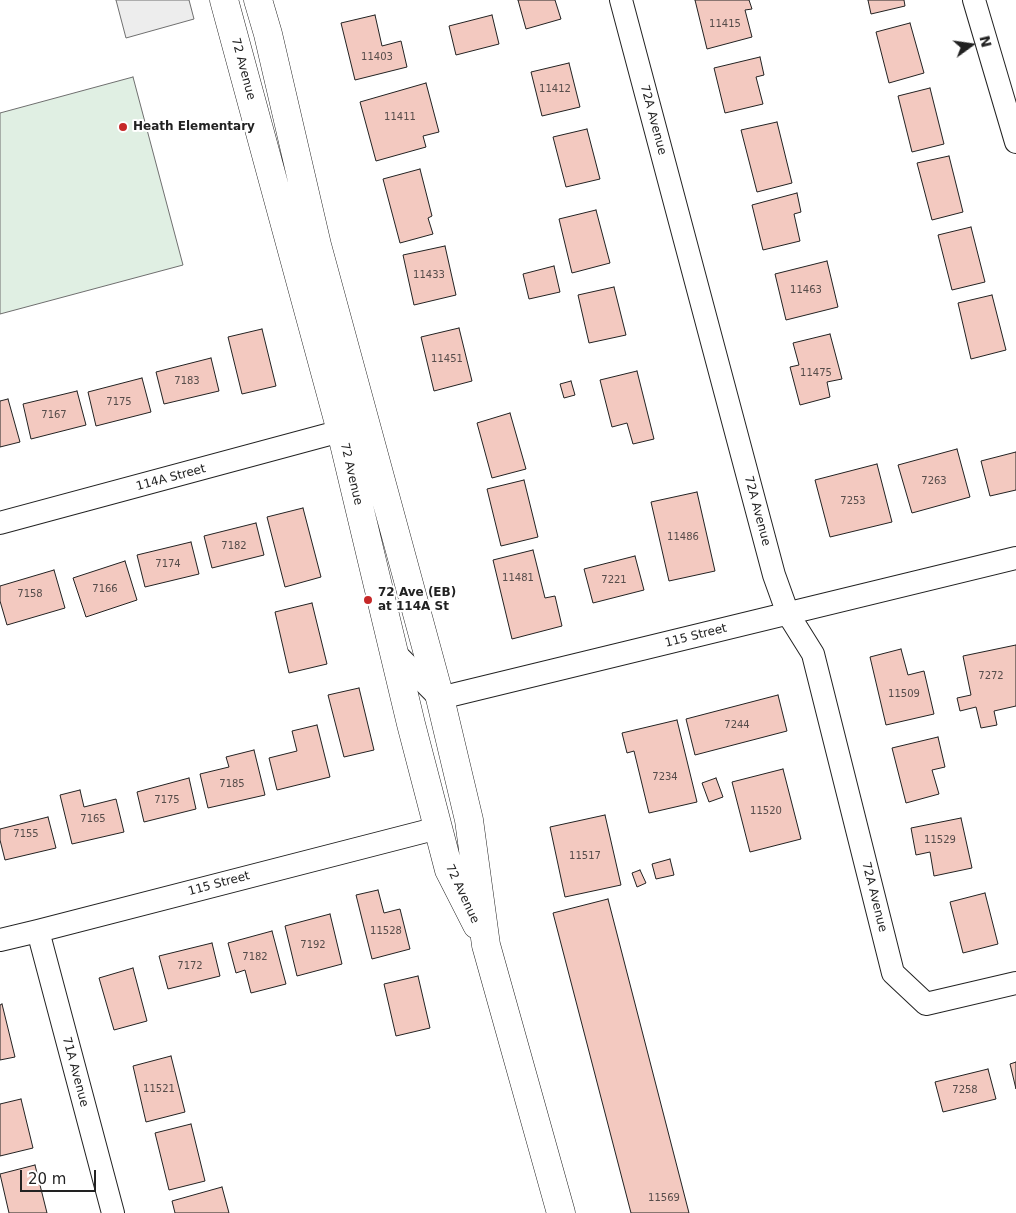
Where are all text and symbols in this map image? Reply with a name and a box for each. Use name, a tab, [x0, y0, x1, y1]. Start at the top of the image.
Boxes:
house number: 11415	[709, 18, 741, 30]
north arrow	[946, 20, 996, 70]
text: N	[976, 34, 995, 49]
street label: 72 Avenue	[228, 36, 258, 102]
house number: 11403	[361, 51, 393, 63]
house number: 11412	[539, 83, 571, 95]
street label: 72A Avenue	[637, 83, 669, 157]
house number: 11411	[384, 111, 416, 123]
place label: Heath Elementary	[133, 120, 255, 134]
marker: Heath Elementary	[117, 121, 129, 133]
house number: 11433	[413, 269, 445, 281]
house number: 11463	[790, 284, 822, 296]
house number: 11451	[431, 353, 463, 365]
house number: 11475	[800, 367, 832, 379]
house number: 7183	[174, 375, 200, 387]
house number: 7175	[106, 396, 132, 408]
house number: 7167	[41, 409, 67, 421]
street label: 72 Avenue	[337, 441, 365, 507]
street label: 114A Street	[135, 462, 207, 494]
street label: 72A Avenue	[741, 474, 773, 548]
house number: 7263	[921, 475, 947, 487]
house number: 7253	[840, 495, 866, 507]
house number: 11486	[667, 531, 699, 543]
house number: 7182	[221, 540, 247, 552]
house number: 7174	[155, 558, 181, 570]
house number: 11481	[502, 572, 534, 584]
house number: 7221	[601, 574, 627, 586]
house number: 7166	[92, 583, 118, 595]
place label: 72 Ave (EB) at 114A St	[378, 586, 456, 614]
house number: 7158	[17, 588, 43, 600]
marker: 72 Ave (EB) at 114A St	[362, 594, 374, 606]
street label: 115 Street	[664, 621, 728, 651]
house number: 7272	[978, 670, 1004, 682]
house number: 11509	[888, 688, 920, 700]
house number: 7244	[724, 719, 750, 731]
house number: 7234	[652, 771, 678, 783]
house number: 7185	[219, 778, 245, 790]
house number: 7175	[154, 794, 180, 806]
house number: 11520	[750, 805, 782, 817]
house number: 7165	[80, 813, 106, 825]
house number: 7155	[13, 828, 39, 840]
house number: 11529	[924, 834, 956, 846]
house number: 11517	[569, 850, 601, 862]
street label: 72A Avenue	[858, 860, 890, 934]
street label: 72 Avenue	[442, 862, 482, 926]
street label: 115 Street	[187, 869, 251, 899]
house number: 11528	[370, 925, 402, 937]
house number: 7192	[300, 939, 326, 951]
house number: 7182	[242, 951, 268, 963]
house number: 7172	[177, 960, 203, 972]
street label: 71A Avenue	[59, 1035, 91, 1109]
house number: 11521	[143, 1083, 175, 1095]
house number: 7258	[952, 1084, 978, 1096]
scale bar	[22, 1160, 99, 1192]
text: 20 m	[28, 1170, 66, 1188]
house number: 11569	[648, 1192, 680, 1204]

